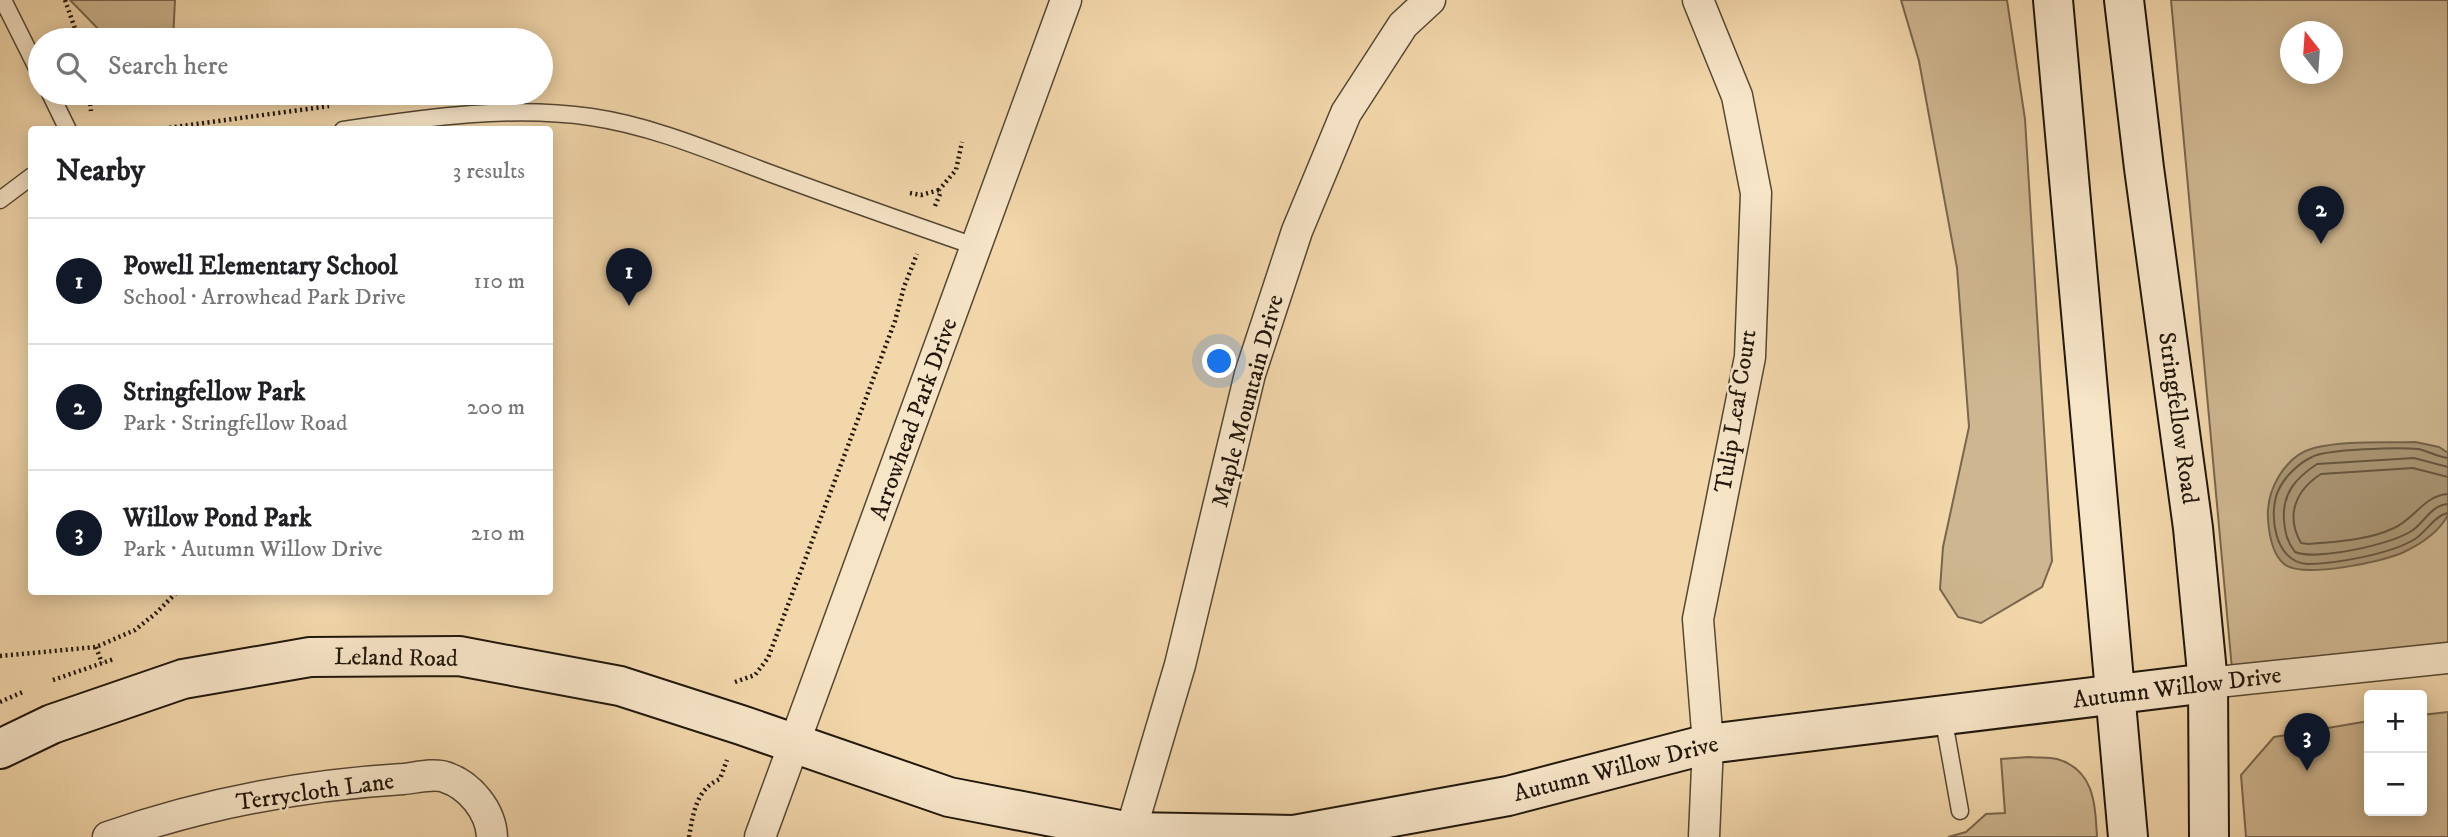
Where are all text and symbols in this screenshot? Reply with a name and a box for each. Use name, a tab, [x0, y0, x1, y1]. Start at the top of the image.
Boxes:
north arrow	[2280, 21, 2343, 84]
search box	[28, 28, 553, 105]
icon: search	[52, 48, 90, 86]
text: Search here	[108, 50, 228, 83]
text: Nearby	[56, 153, 145, 190]
text: 3 results	[453, 157, 525, 186]
pin: 2	[2298, 186, 2344, 244]
pin: 1	[606, 248, 652, 306]
text: Powell Elementary School	[123, 250, 398, 283]
text: 1	[75, 267, 83, 296]
text: 110 m	[474, 267, 525, 296]
text: School · Arrowhead Park Drive	[123, 283, 406, 312]
street label: Maple Mountain Drive	[1205, 291, 1291, 511]
street label: Arrowhead Park Drive	[863, 314, 965, 524]
street label: Tulip Leaf Court	[1708, 327, 1764, 495]
street label: Stringfellow Road	[2151, 330, 2205, 506]
your location	[1202, 344, 1236, 378]
text: Stringfellow Park	[123, 376, 305, 409]
text: 2	[73, 393, 85, 422]
text: 200 m	[467, 393, 525, 422]
text: Park · Stringfellow Road	[123, 409, 347, 438]
text: Willow Pond Park	[123, 502, 312, 535]
text: 3	[75, 519, 83, 548]
text: 210 m	[471, 519, 525, 548]
text: Park · Autumn Willow Drive	[123, 535, 383, 564]
street label: Leland Road	[334, 642, 458, 674]
street label: Autumn Willow Drive	[2071, 660, 2283, 716]
map controls	[2364, 690, 2427, 816]
button: +	[2364, 690, 2427, 753]
pin: 3	[2284, 713, 2330, 771]
street label: Autumn Willow Drive	[1511, 729, 1722, 809]
button: −	[2364, 753, 2427, 816]
street label: Terrycloth Lane	[234, 766, 396, 818]

